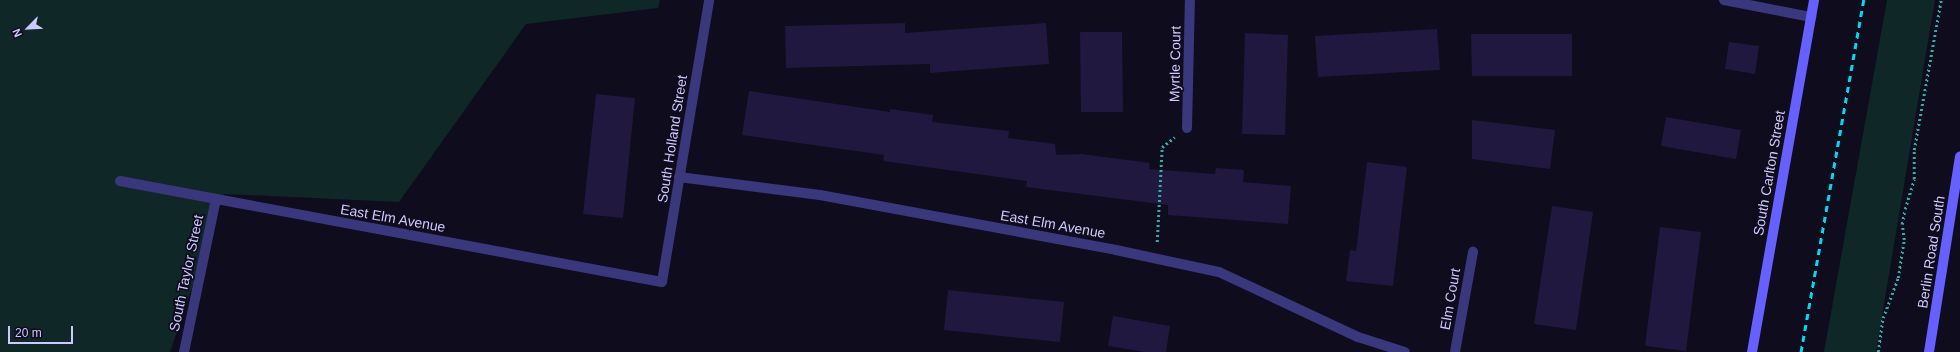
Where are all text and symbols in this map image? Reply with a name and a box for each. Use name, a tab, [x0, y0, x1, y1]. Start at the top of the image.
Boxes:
north arrow	[8, 8, 48, 48]
street label: Myrtle Court	[1166, 26, 1184, 102]
text: N	[10, 27, 24, 39]
street label: South Holland Street	[654, 74, 690, 204]
street label: South Carlton Street	[1750, 109, 1788, 237]
street label: Berlin Road South	[1914, 195, 1948, 309]
street label: East Elm Avenue	[339, 200, 447, 236]
street label: East Elm Avenue	[999, 206, 1107, 242]
street label: South Taylor Street	[165, 213, 207, 333]
street label: Elm Court	[1436, 267, 1464, 331]
scale bar	[10, 318, 75, 344]
text: 20 m	[15, 326, 42, 340]

